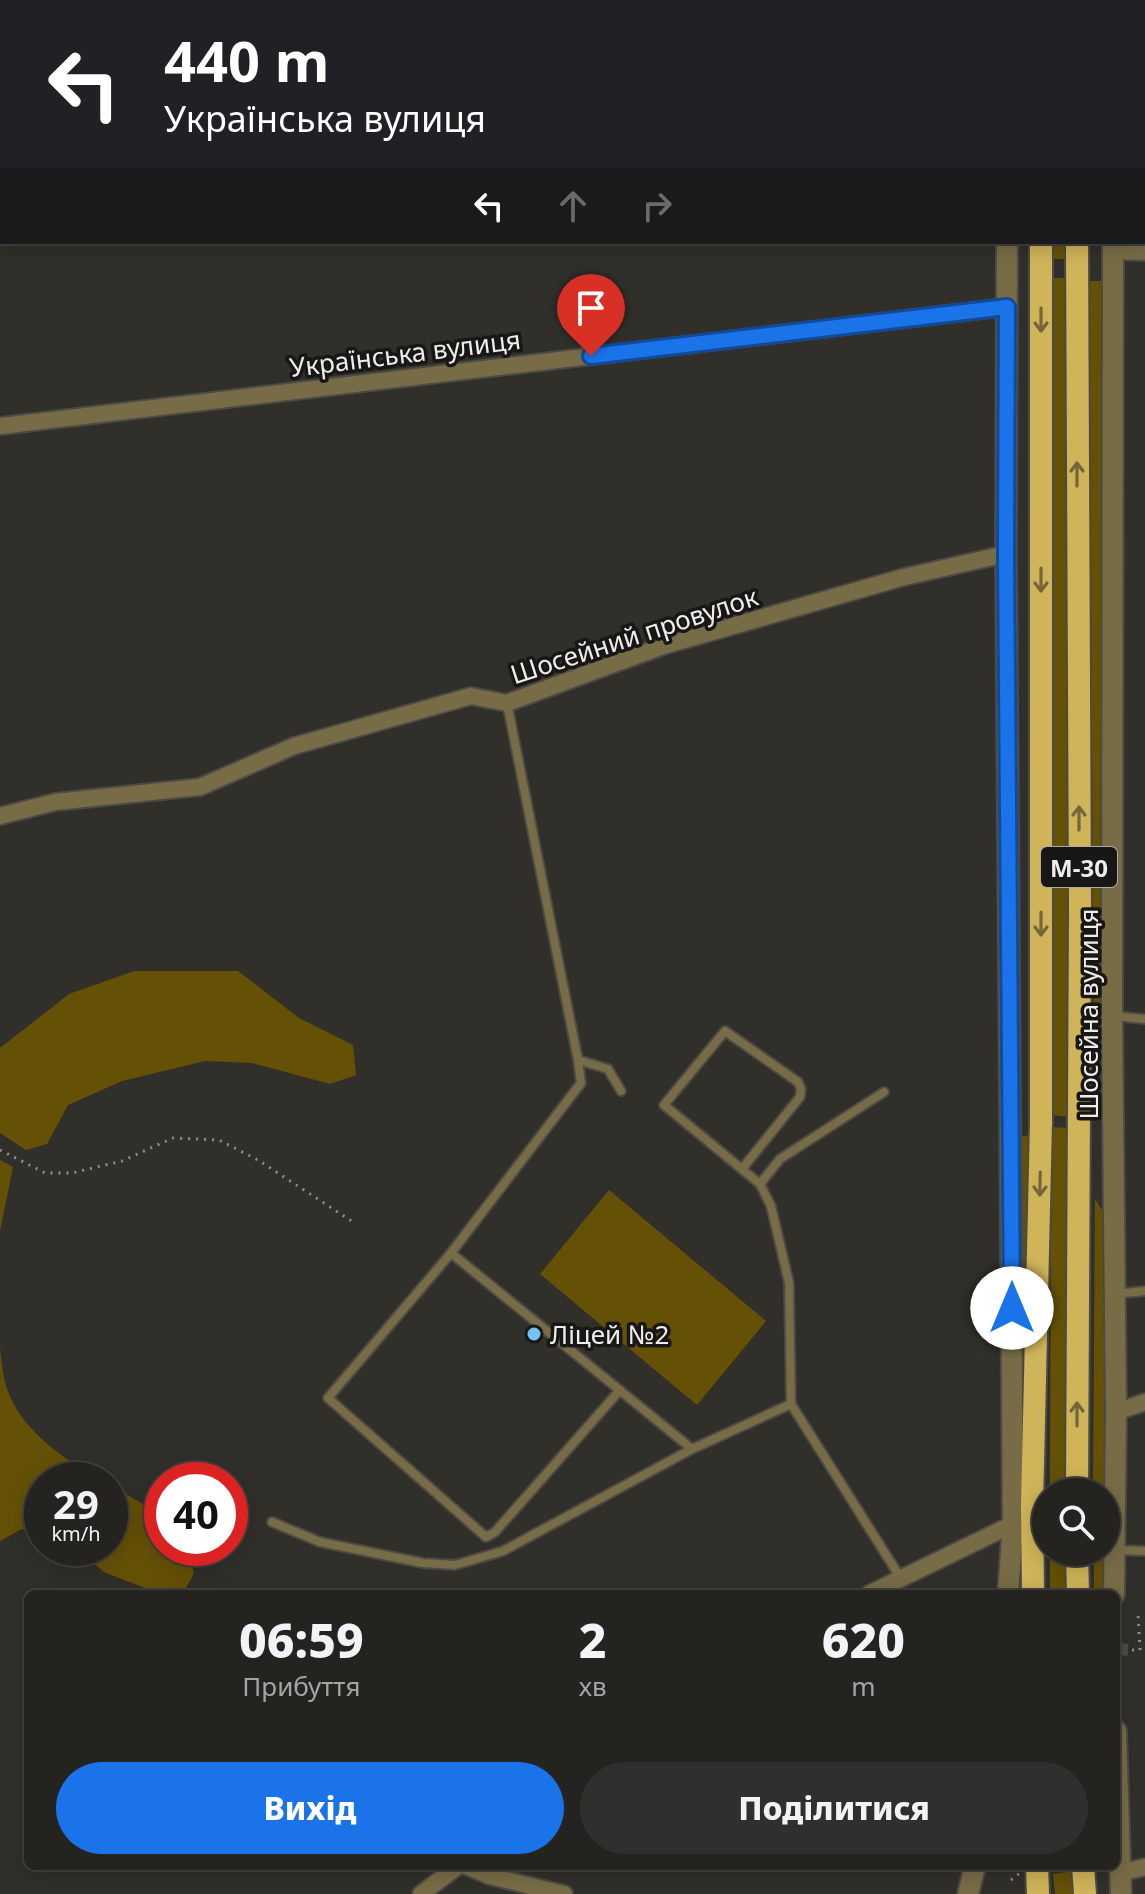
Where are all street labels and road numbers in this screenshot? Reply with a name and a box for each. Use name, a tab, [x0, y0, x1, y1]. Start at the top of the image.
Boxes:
street label: Українська вулиця	[287, 321, 523, 385]
street label: Шосейний провулок	[506, 578, 763, 692]
road number: М-30	[1041, 847, 1117, 887]
street label: Шосейна вулиця	[1070, 908, 1106, 1120]

